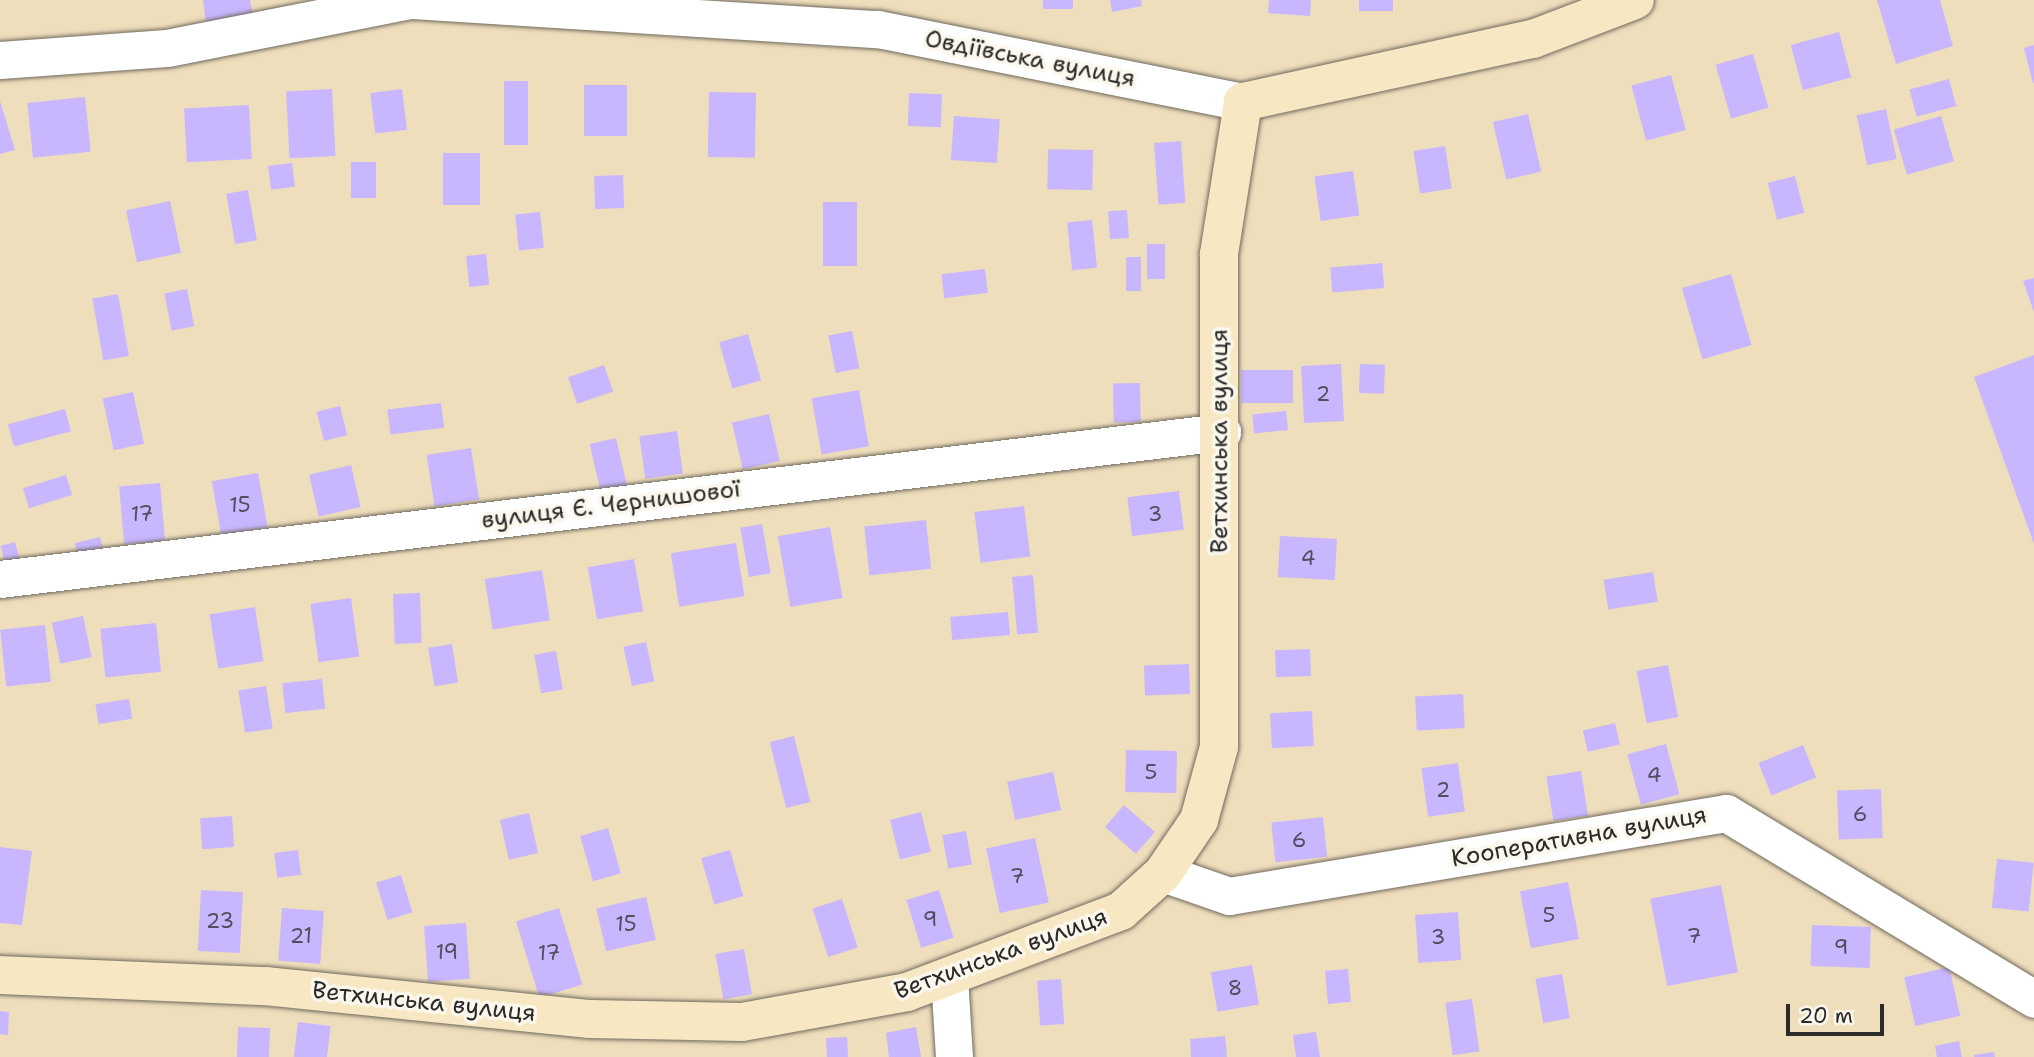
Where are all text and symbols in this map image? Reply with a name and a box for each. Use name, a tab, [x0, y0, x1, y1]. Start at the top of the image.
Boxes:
street label: Овдіївська вулиця	[922, 24, 1138, 94]
street label: Ветхинська вулиця	[1206, 329, 1234, 553]
house number: 2	[1316, 381, 1330, 407]
street label: вулиця Є. Чернишової	[480, 475, 742, 535]
house number: 15	[229, 492, 251, 518]
house number: 17	[131, 501, 153, 527]
house number: 3	[1148, 501, 1162, 527]
house number: 4	[1301, 545, 1315, 571]
house number: 5	[1145, 759, 1157, 785]
house number: 4	[1647, 762, 1661, 788]
house number: 2	[1436, 777, 1450, 803]
street label: Кооперативна вулиця	[1449, 800, 1709, 874]
house number: 6	[1853, 801, 1867, 827]
house number: 6	[1292, 827, 1306, 853]
house number: 7	[1010, 863, 1024, 889]
street label: Ветхинська вулиця	[891, 902, 1111, 1006]
house number: 5	[1543, 902, 1555, 928]
house number: 9	[923, 906, 937, 932]
house number: 23	[206, 908, 234, 934]
house number: 15	[615, 911, 637, 937]
house number: 21	[290, 923, 312, 949]
house number: 7	[1687, 923, 1701, 949]
house number: 3	[1431, 924, 1445, 950]
house number: 9	[1834, 934, 1848, 960]
house number: 19	[436, 939, 458, 965]
house number: 17	[538, 940, 560, 966]
house number: 8	[1228, 975, 1242, 1001]
street label: Ветхинська вулиця	[311, 976, 537, 1028]
scale bar	[1789, 990, 1887, 1034]
text: 20 m	[1799, 1002, 1853, 1030]

